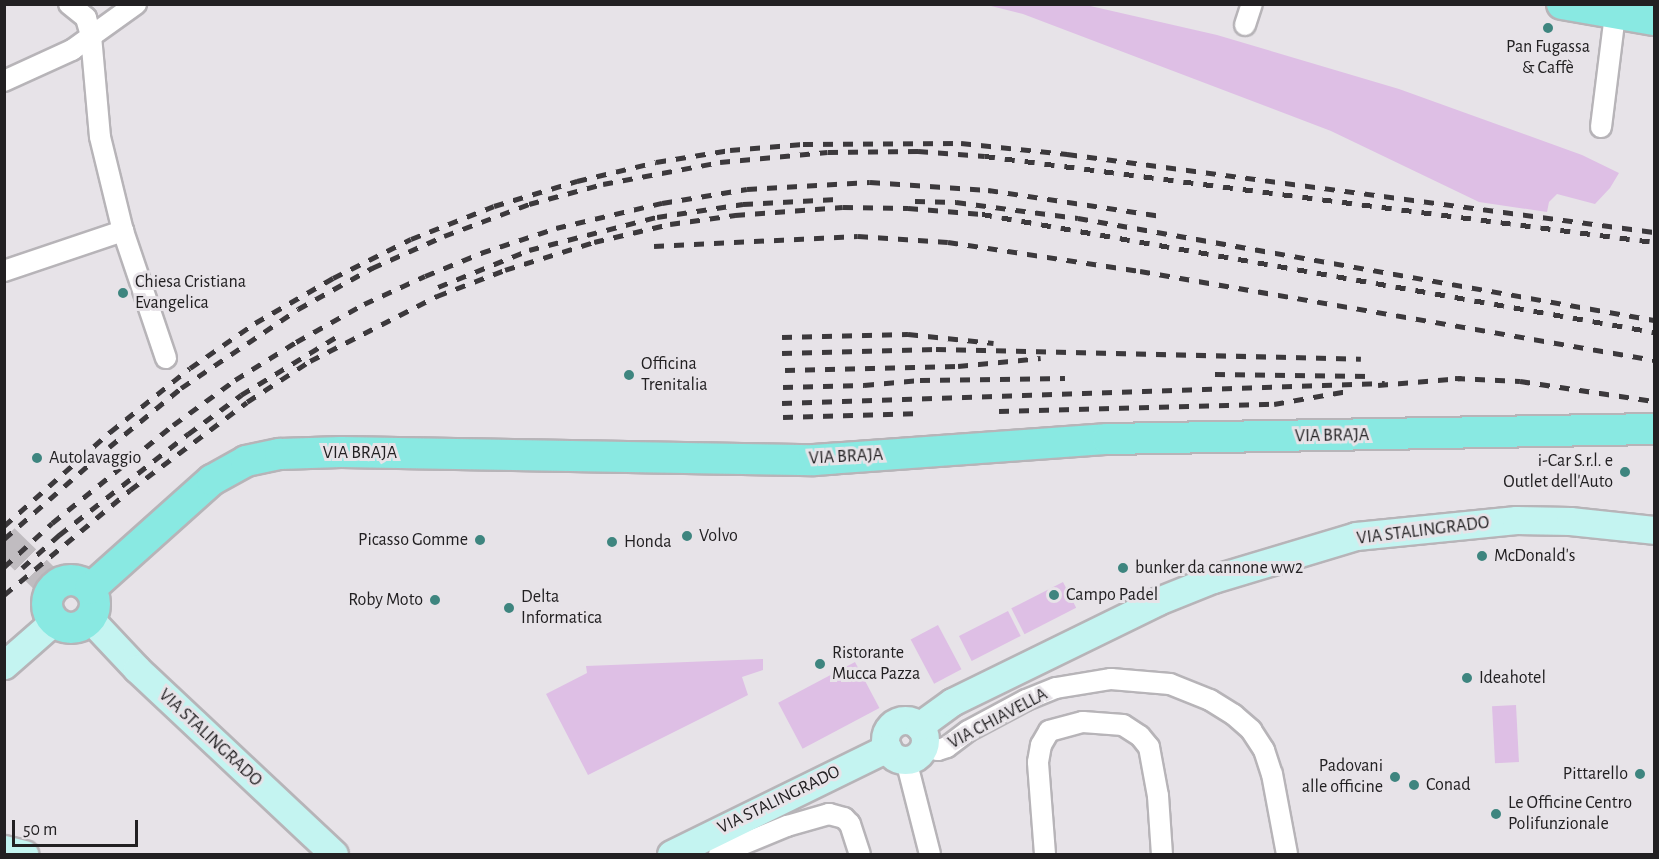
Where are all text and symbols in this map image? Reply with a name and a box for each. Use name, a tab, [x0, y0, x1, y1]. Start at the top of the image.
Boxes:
marker: Pan Fugassa & Caffè	[1541, 21, 1555, 35]
place label: Pan Fugassa & Caffè	[1506, 37, 1590, 80]
place label: Chiesa Cristiana Evangelica	[135, 272, 246, 314]
marker: Chiesa Cristiana Evangelica	[116, 286, 130, 300]
place label: Officina Trenitalia	[641, 354, 708, 397]
marker: Officina Trenitalia	[622, 368, 636, 382]
street label: VIA BRAJA	[1295, 425, 1369, 447]
street label: VIA BRAJA	[323, 442, 397, 464]
street label: VIA BRAJA	[808, 444, 884, 470]
place label: Autolavaggio	[49, 447, 141, 469]
marker: Autolavaggio	[30, 451, 44, 465]
place label: i-Car S.r.l. e Outlet dell'Auto	[1503, 451, 1613, 494]
marker: i-Car S.r.l. e Outlet dell'Auto	[1618, 465, 1632, 479]
street label: VIA STALINGRADO	[1356, 512, 1490, 550]
place label: Volvo	[699, 525, 738, 547]
place label: Picasso Gomme	[358, 529, 468, 551]
marker: Volvo	[680, 529, 694, 543]
place label: Honda	[624, 531, 672, 553]
marker: Picasso Gomme	[473, 533, 487, 547]
marker: Honda	[605, 535, 619, 549]
place label: McDonald's	[1494, 545, 1576, 567]
marker: McDonald's	[1475, 549, 1489, 563]
place label: bunker da cannone ww2	[1135, 557, 1303, 579]
marker: bunker da cannone ww2	[1116, 561, 1130, 575]
place label: Campo Padel	[1066, 584, 1158, 606]
place label: Delta Informatica	[521, 587, 602, 630]
marker: Campo Padel	[1047, 588, 1061, 602]
place label: Roby Moto	[348, 589, 423, 611]
marker: Roby Moto	[428, 593, 442, 607]
marker: Delta Informatica	[502, 601, 516, 615]
place label: Ristorante Mucca Pazza	[832, 643, 920, 686]
marker: Ristorante Mucca Pazza	[813, 657, 827, 671]
place label: Ideahotel	[1479, 667, 1546, 689]
marker: Ideahotel	[1460, 671, 1474, 685]
street label: VIA CHIAVELLA	[945, 684, 1051, 754]
street label: VIA STALINGRADO	[154, 685, 266, 791]
place label: Padovani alle officine	[1302, 756, 1383, 798]
street label: VIA STALINGRADO	[714, 761, 844, 839]
place label: Pittarello	[1563, 763, 1628, 785]
marker: Pittarello	[1633, 767, 1647, 781]
marker: Padovani alle officine	[1388, 770, 1402, 784]
place label: Conad	[1426, 774, 1471, 796]
marker: Conad	[1407, 778, 1421, 792]
place label: Le Officine Centro Polifunzionale	[1508, 793, 1632, 836]
marker: Le Officine Centro Polifunzionale	[1489, 807, 1503, 821]
scale bar	[15, 808, 141, 846]
text: 50 m	[23, 821, 57, 839]

